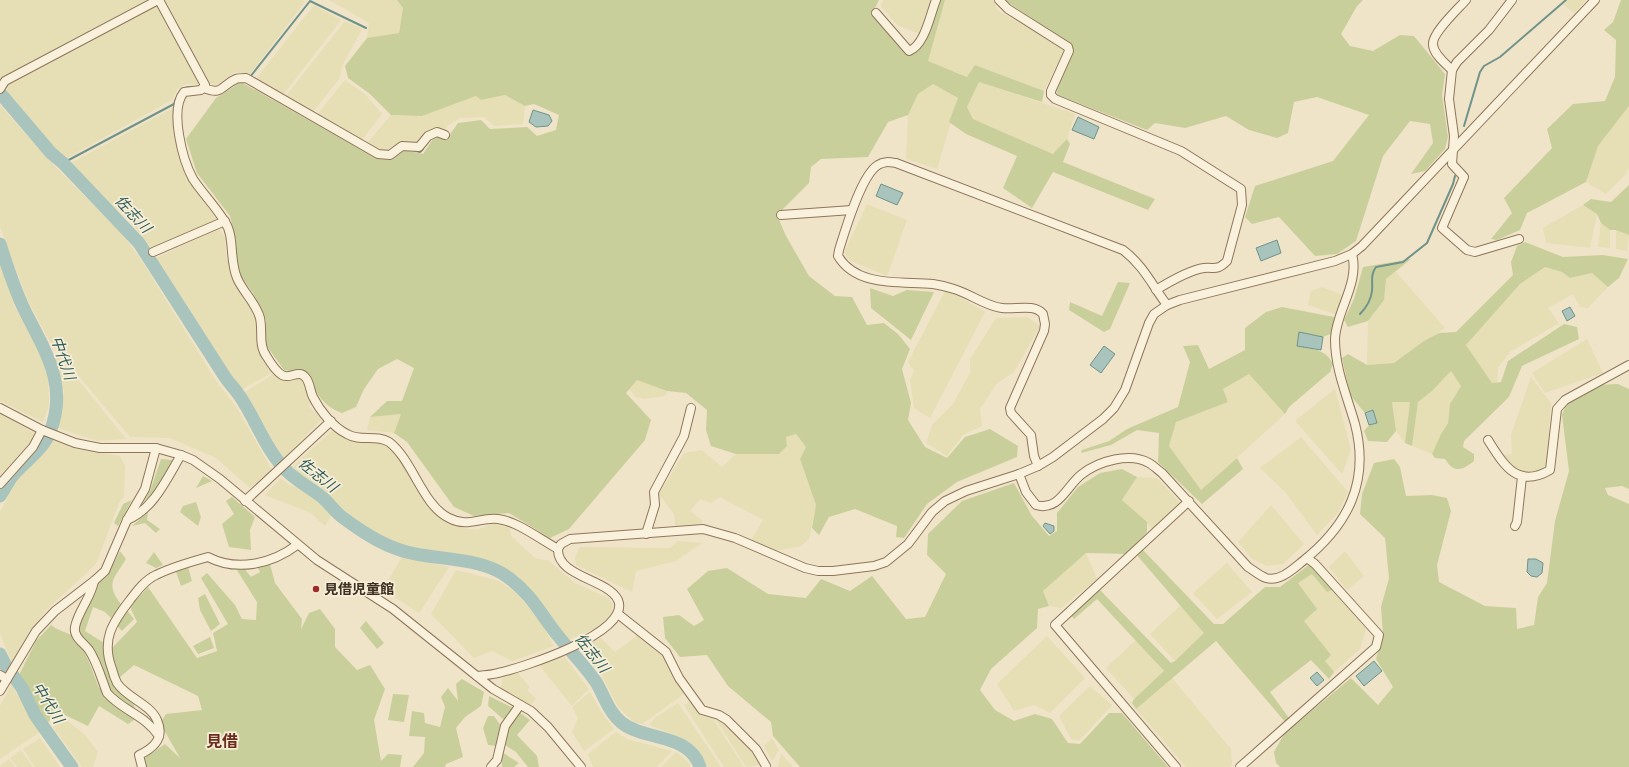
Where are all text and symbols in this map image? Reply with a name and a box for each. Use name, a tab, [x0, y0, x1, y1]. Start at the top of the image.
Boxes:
water label: 佐志川	[111, 191, 156, 238]
water label: 中代川	[47, 334, 79, 384]
water label: 佐志川	[295, 454, 343, 497]
place label: 見借児童館	[324, 581, 394, 597]
marker: 見借児童館	[311, 584, 321, 594]
water label: 佐志川	[571, 630, 614, 678]
water label: 中代川	[28, 679, 69, 729]
district label: 見借	[206, 732, 238, 751]

